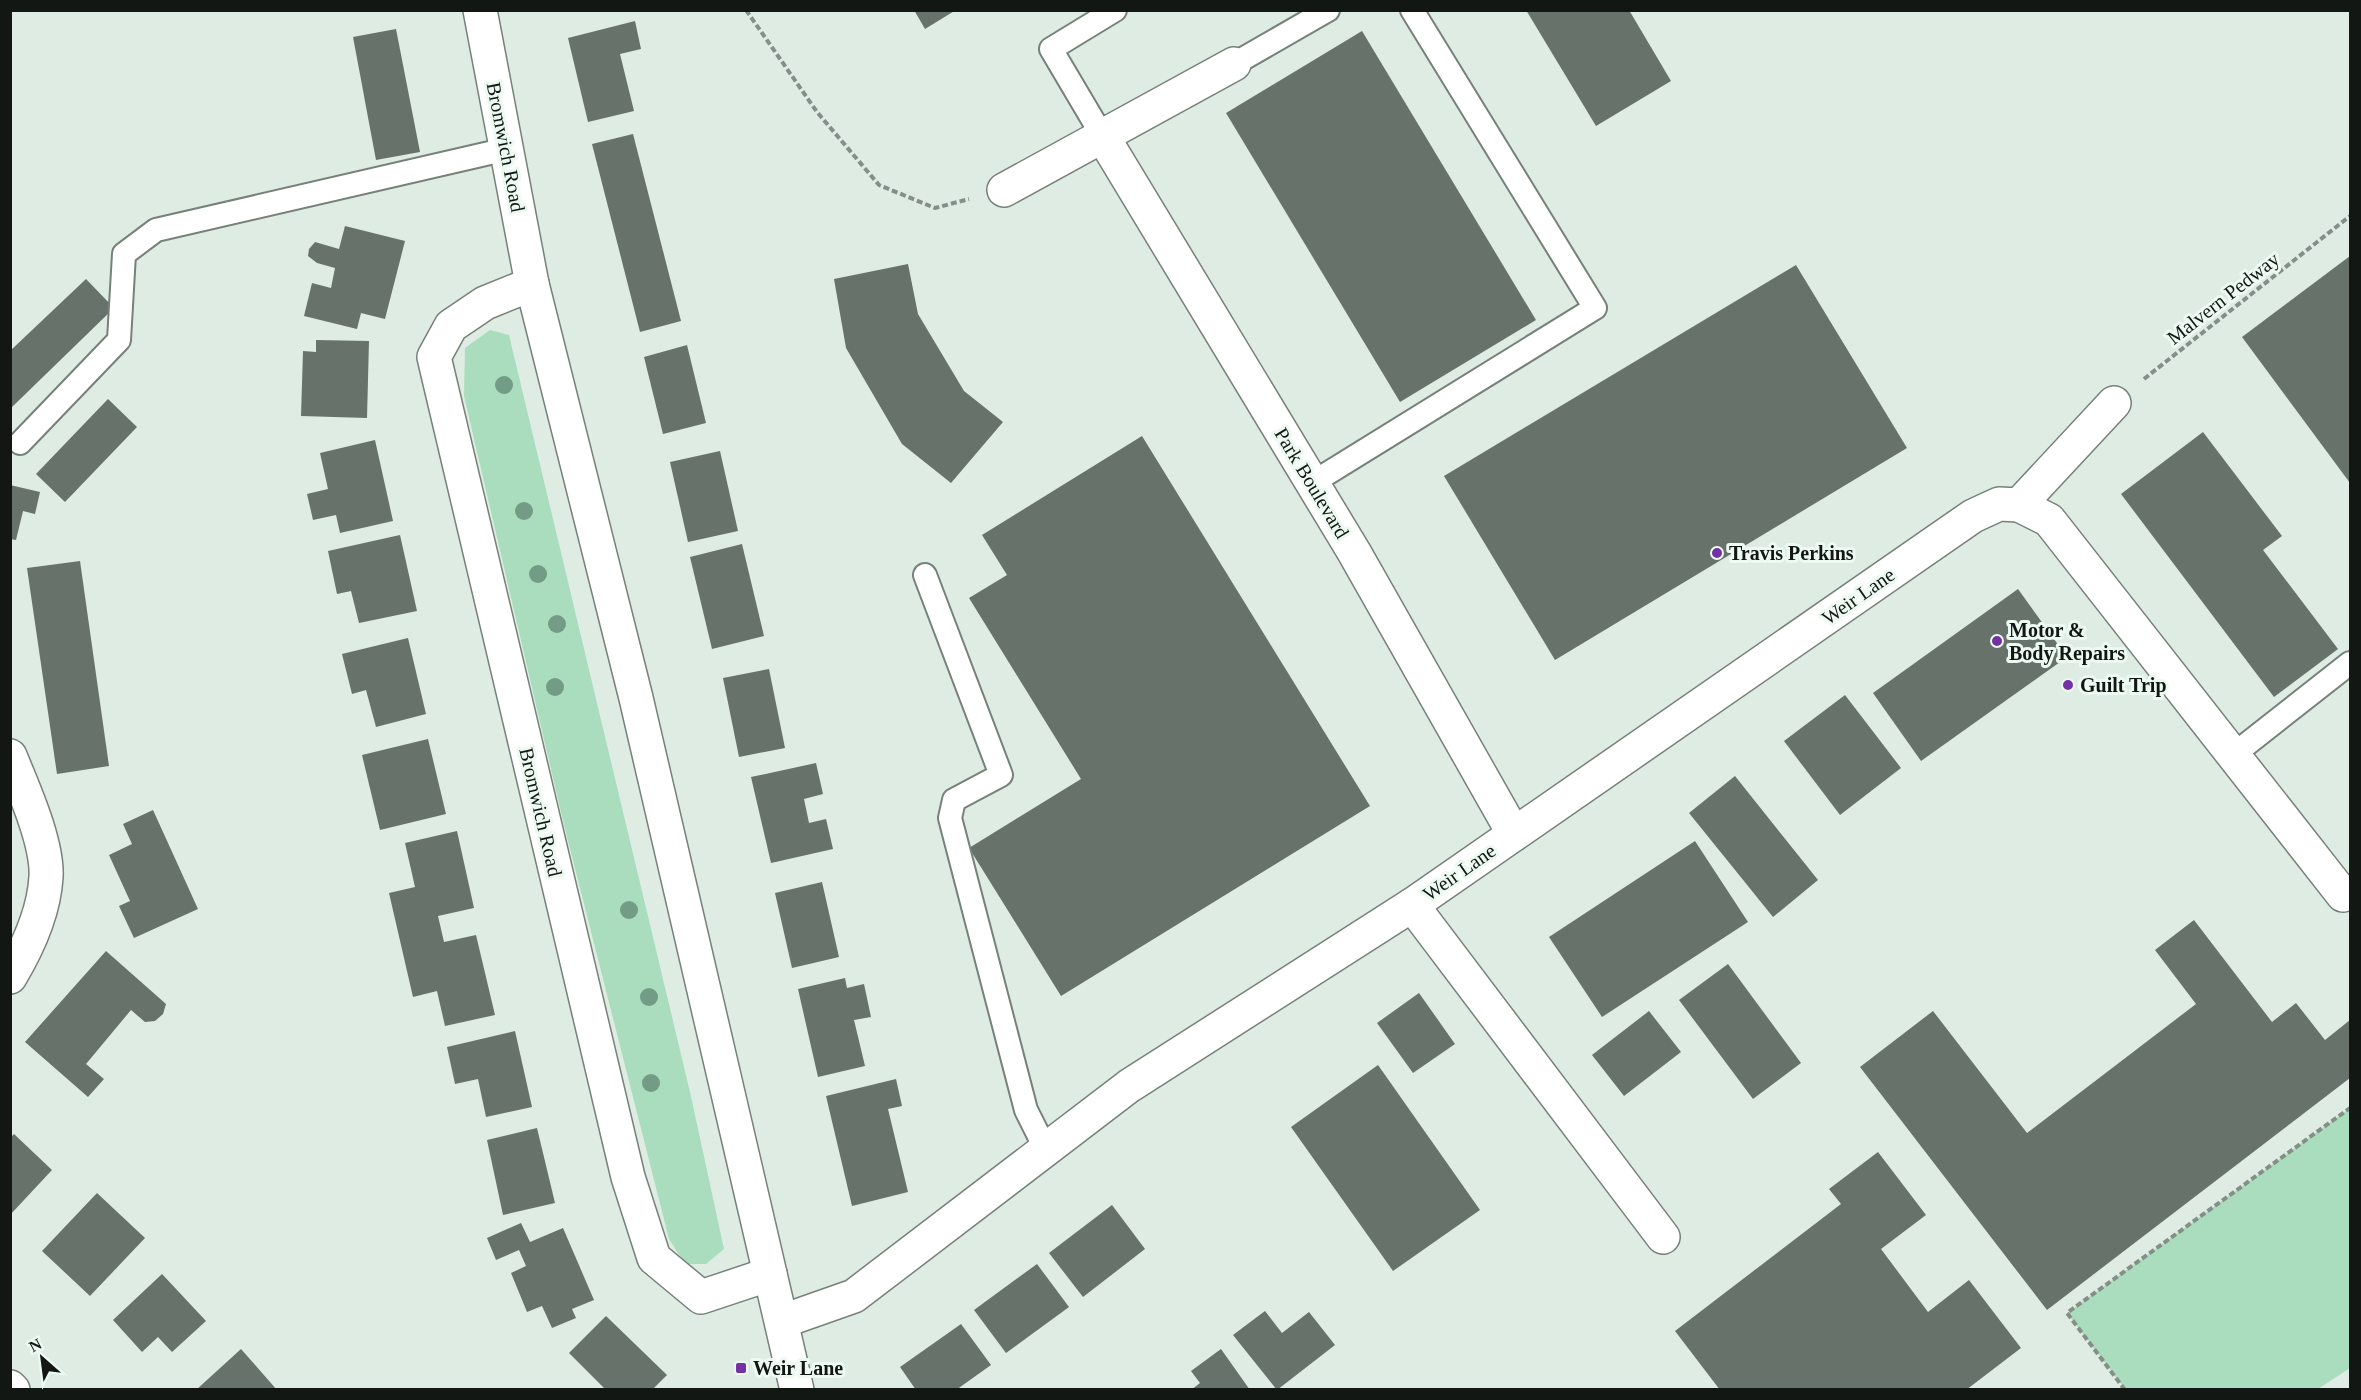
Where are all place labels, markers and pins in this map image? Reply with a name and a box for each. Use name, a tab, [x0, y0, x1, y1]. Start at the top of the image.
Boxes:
place label: Travis Perkins	[1729, 542, 1854, 564]
marker: Travis Perkins	[1710, 546, 1724, 560]
place label: Motor & Body Repairs	[2009, 619, 2125, 665]
marker: Motor & Body Repairs	[1990, 634, 2004, 648]
place label: Guilt Trip	[2080, 674, 2167, 697]
marker: Guilt Trip	[2061, 678, 2075, 692]
place label: Weir Lane	[753, 1357, 843, 1379]
marker: Weir Lane	[734, 1361, 748, 1375]

